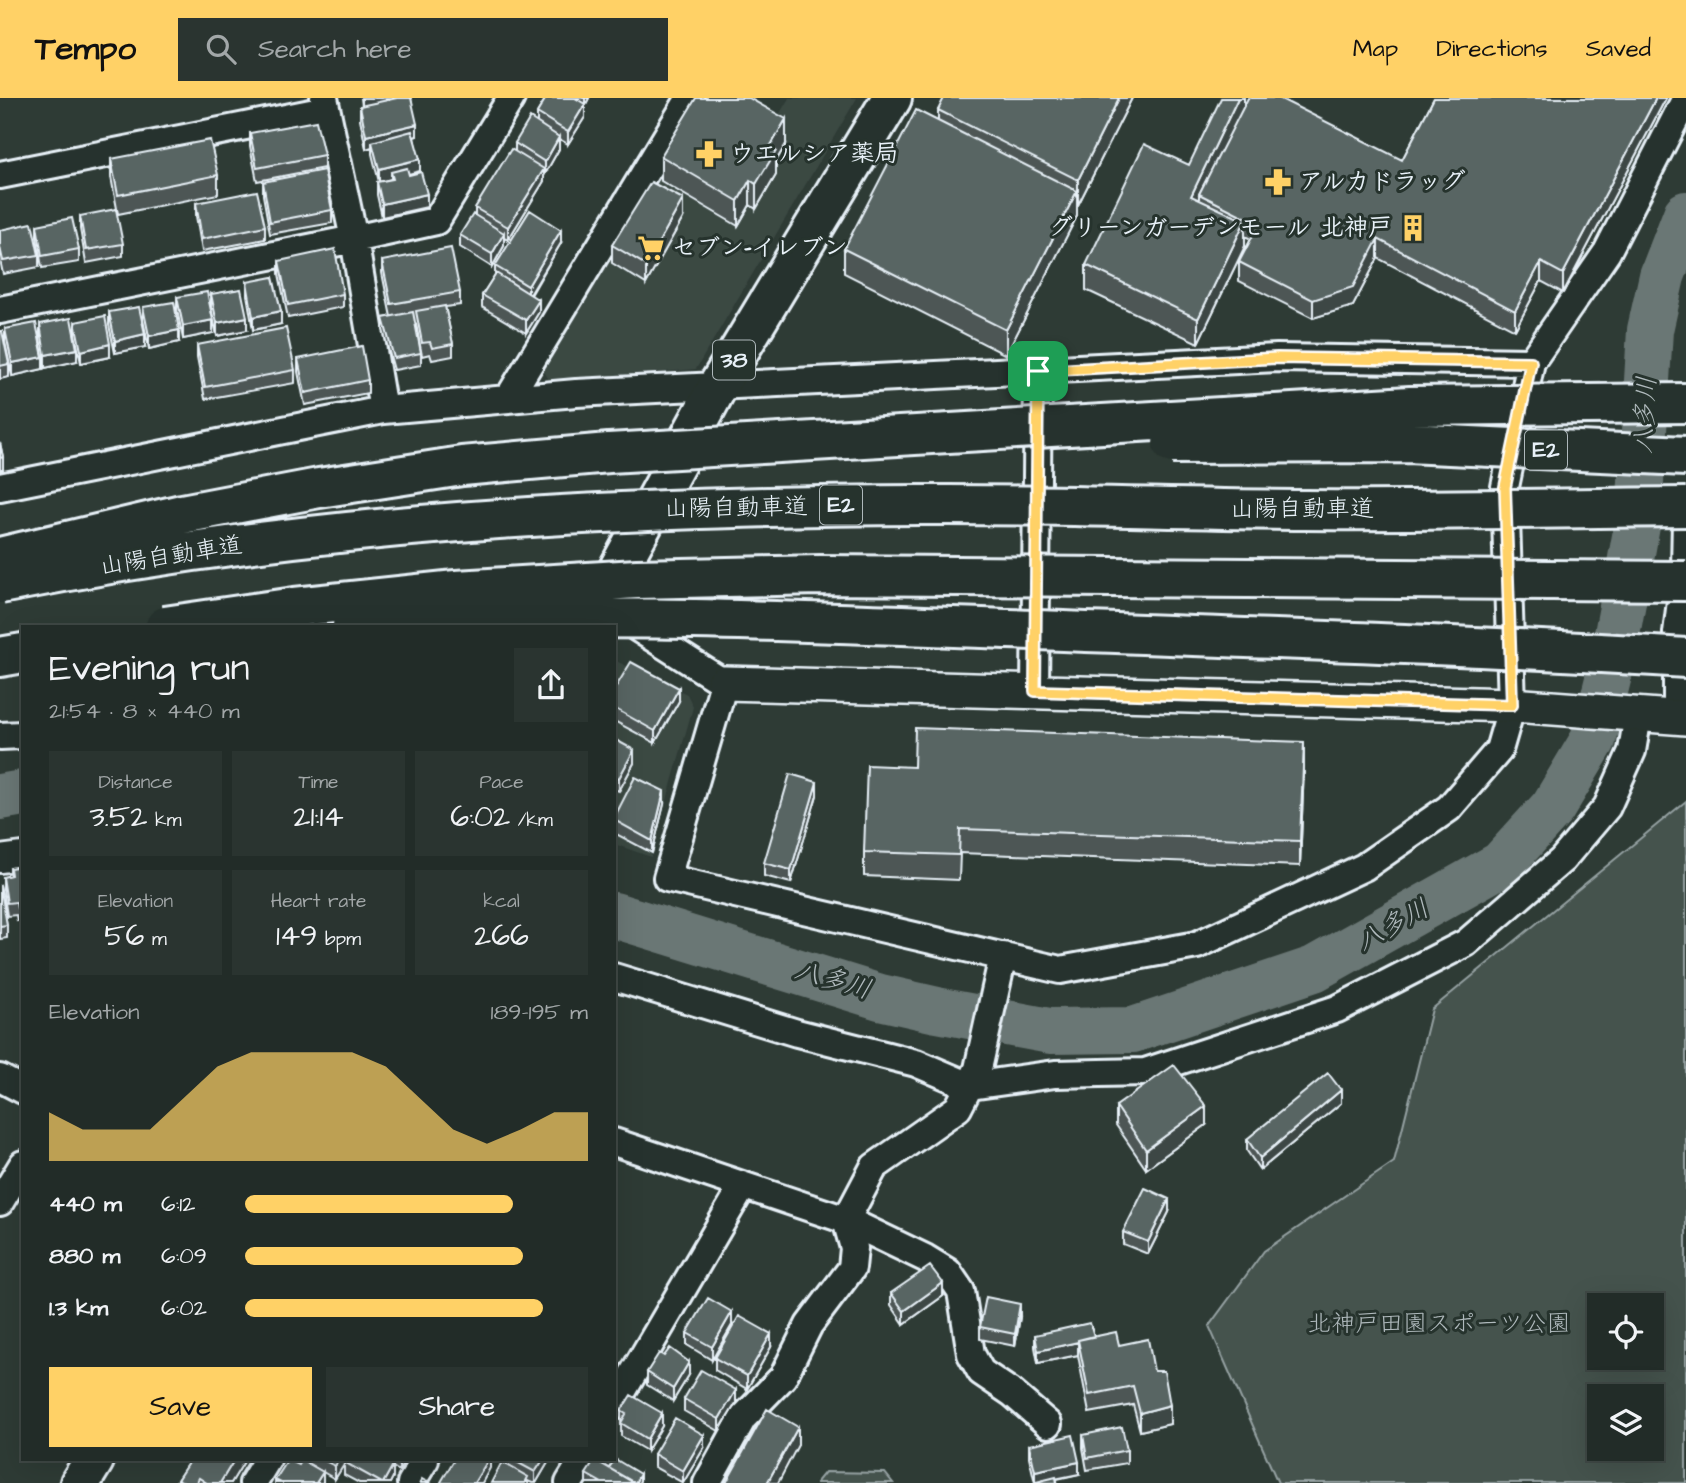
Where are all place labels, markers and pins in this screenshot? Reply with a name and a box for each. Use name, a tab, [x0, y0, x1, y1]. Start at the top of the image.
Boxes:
place label: ウエルシア薬局	[730, 137, 898, 171]
pharmacy icon: ウエルシア薬局	[694, 139, 724, 169]
place label: アルカドラッグ	[1299, 165, 1466, 199]
pharmacy icon: アルカドラッグ	[1263, 167, 1293, 197]
place label: グリーンガーデンモール 北神戸	[1049, 211, 1392, 245]
building icon: グリーンガーデンモール 北神戸	[1398, 213, 1428, 243]
place label: セブン-イレブン	[672, 231, 847, 265]
supermarket icon: セブン-イレブン	[636, 233, 666, 263]
pin	[1008, 341, 1068, 401]

